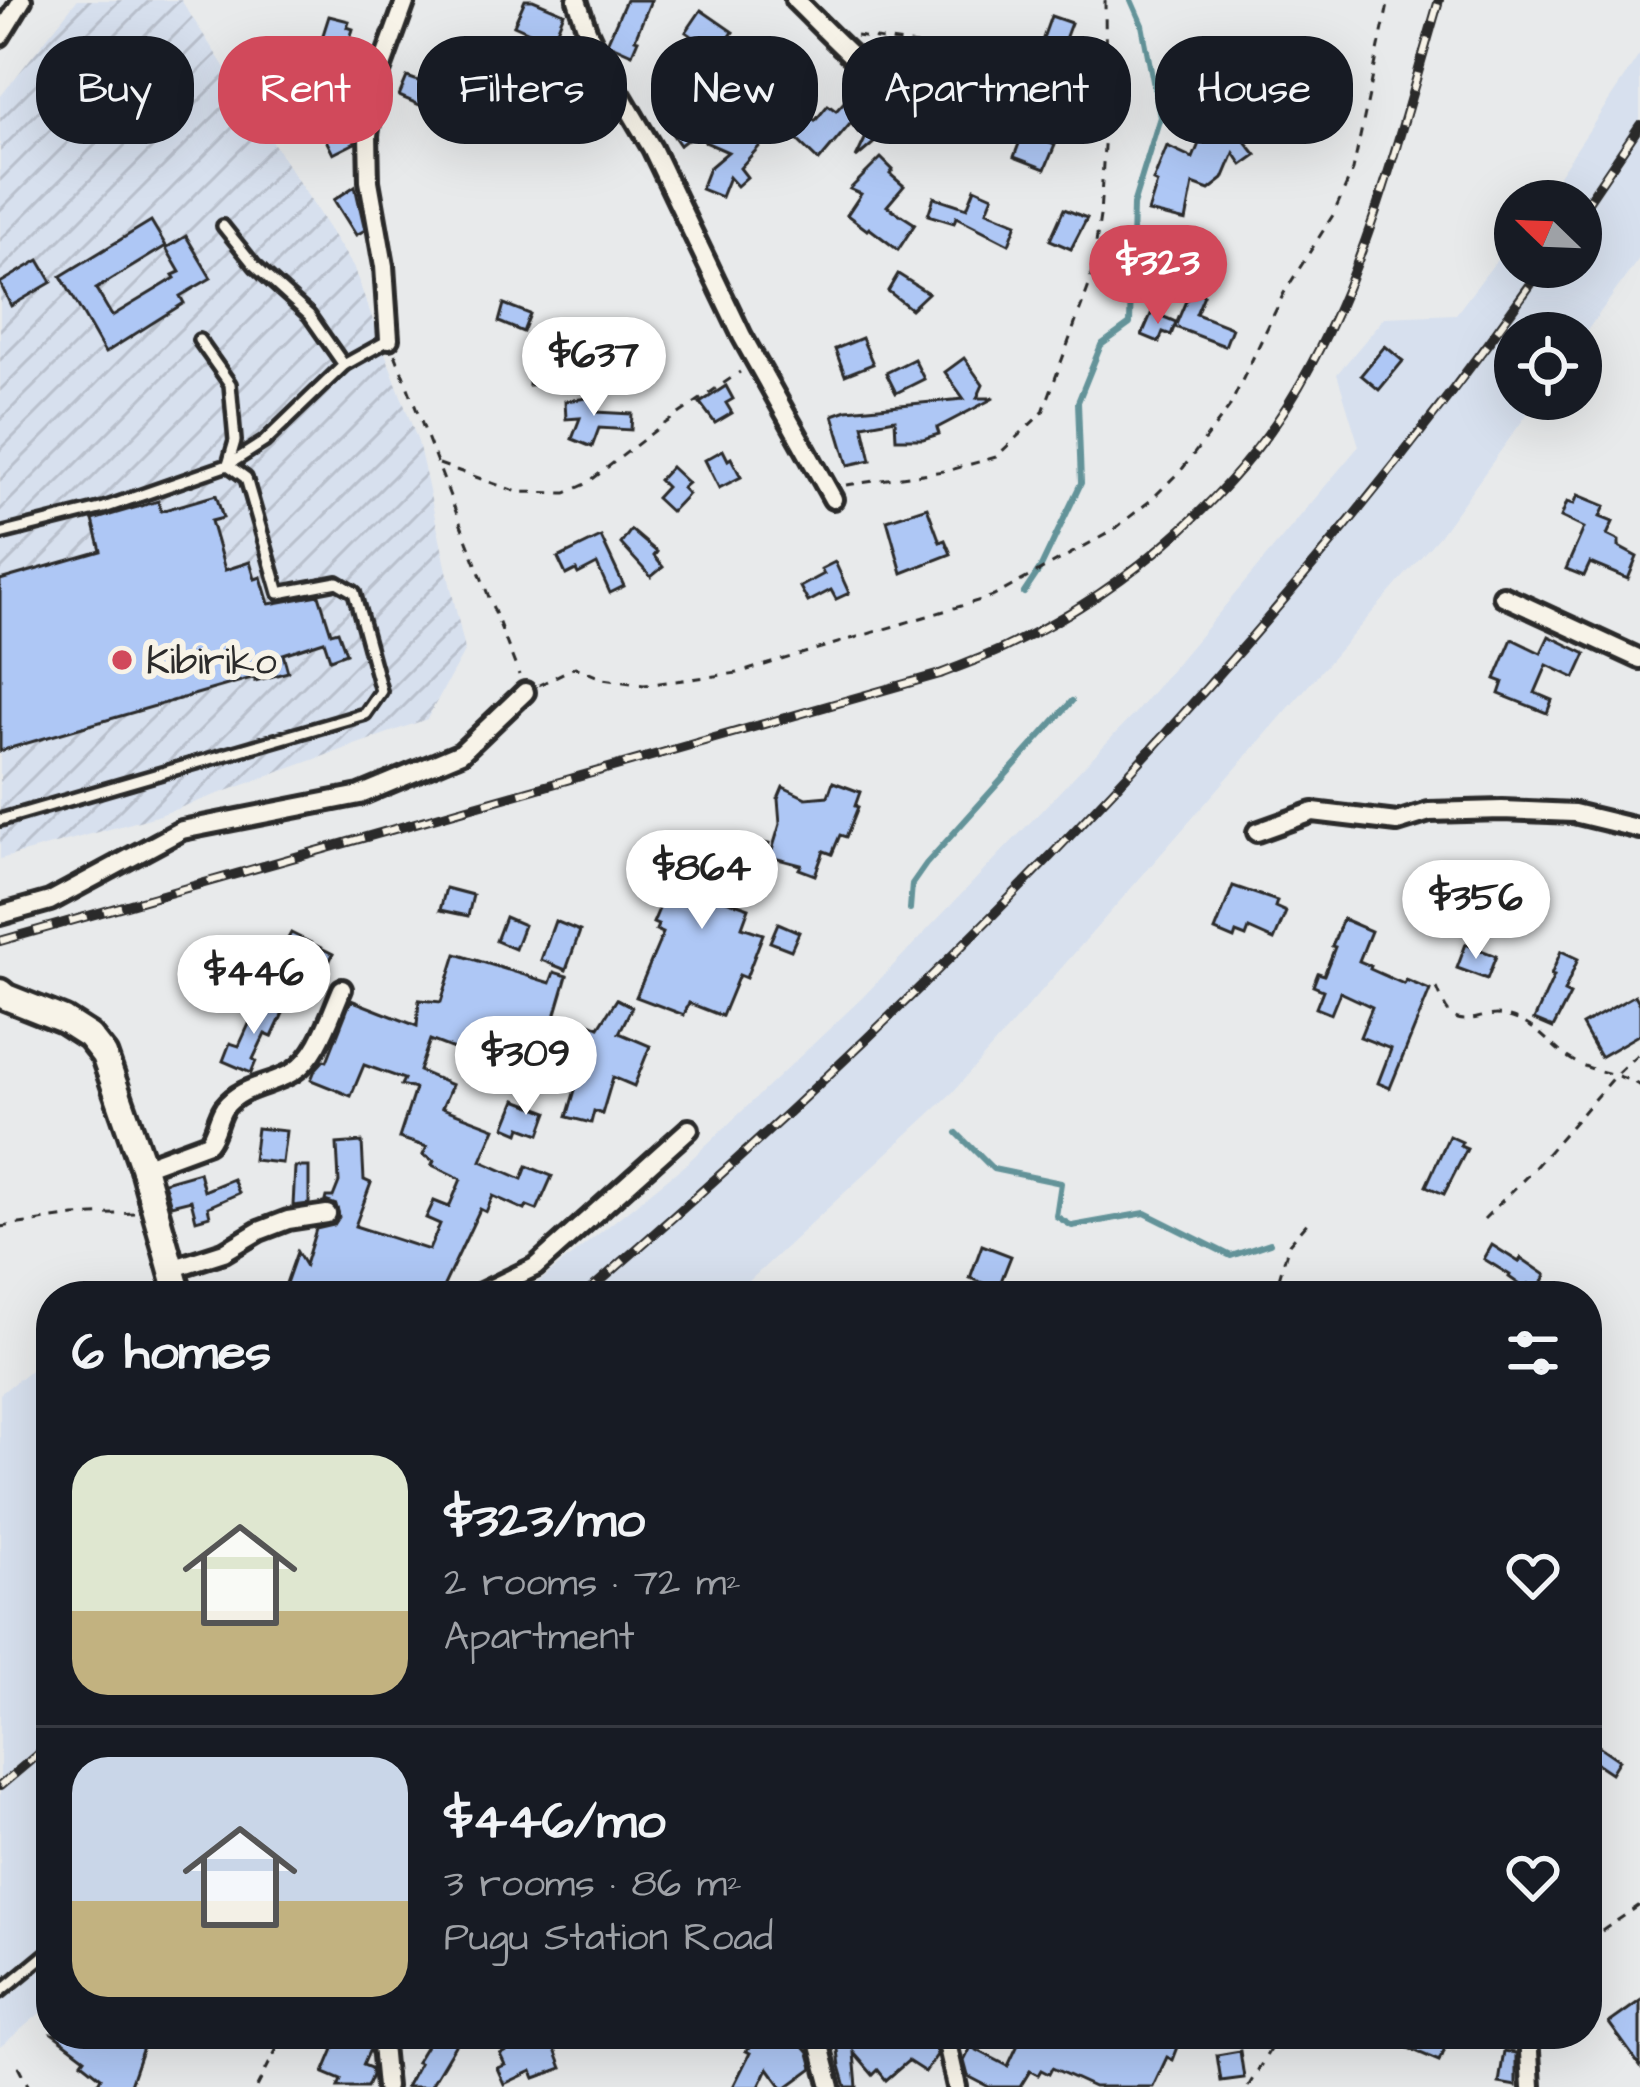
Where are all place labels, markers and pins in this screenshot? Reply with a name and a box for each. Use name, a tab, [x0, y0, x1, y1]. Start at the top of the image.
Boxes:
pin: $323	[1087, 225, 1229, 327]
pin: $637	[523, 317, 665, 419]
place label: Kibiriko	[146, 636, 277, 690]
marker: Kibiriko	[109, 647, 135, 673]
pin: $864	[631, 830, 773, 932]
pin: $356	[1405, 860, 1547, 962]
pin: $446	[183, 935, 325, 1037]
pin: $309	[455, 1016, 597, 1118]

